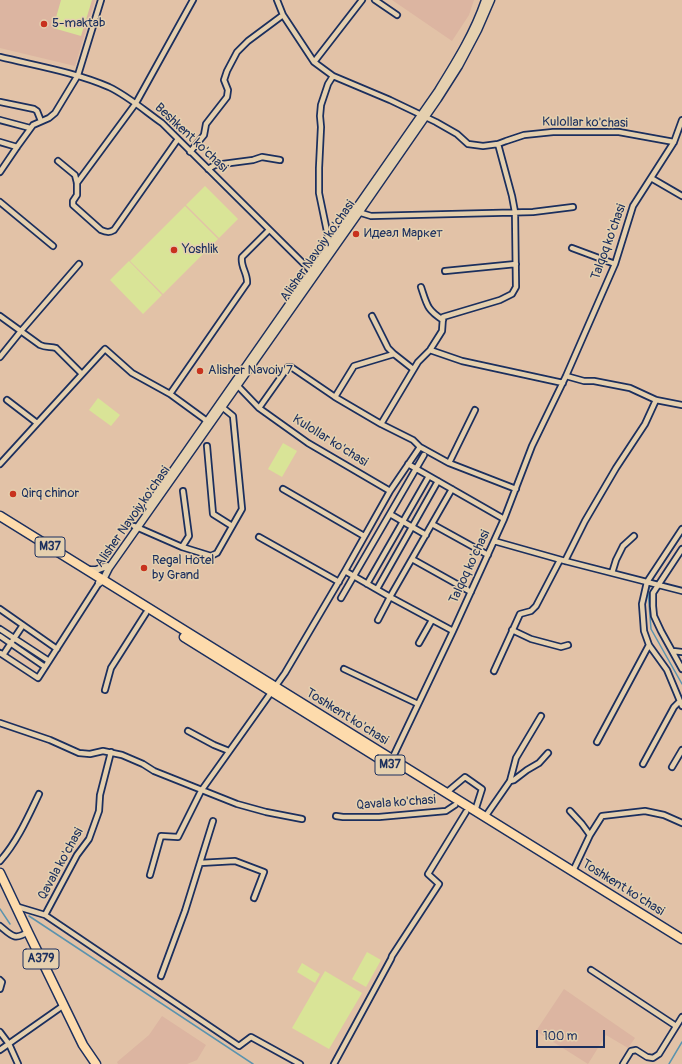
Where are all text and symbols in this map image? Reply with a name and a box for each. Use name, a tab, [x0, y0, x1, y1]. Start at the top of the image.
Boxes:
place label: 5-maktab	[52, 16, 105, 32]
marker: 5-maktab	[39, 19, 49, 29]
street label: Beshkent ko'chasi	[151, 100, 231, 176]
street label: Kulollar ko'chasi	[542, 114, 628, 132]
street label: Alisher Navoiy ko'chasi	[277, 197, 359, 305]
street label: Talqoq ko'chasi	[588, 202, 630, 282]
place label: Идеал Маркет	[364, 226, 443, 242]
marker: Идеал Маркет	[351, 229, 361, 239]
place label: Yoshlik	[182, 242, 218, 258]
marker: Yoshlik	[169, 245, 179, 255]
place label: Alisher Navoiy 7	[208, 363, 293, 379]
marker: Alisher Navoiy 7	[195, 366, 205, 376]
street label: Kulollar ko'chasi	[289, 412, 371, 470]
street label: Alisher Navoiy ko'chasi	[92, 463, 174, 571]
place label: Qirq chinor	[21, 486, 79, 502]
marker: Qirq chinor	[8, 489, 18, 499]
street label: Talqoq ko'chasi	[446, 528, 494, 606]
road number: M37	[35, 537, 65, 557]
place label: Regal Hotel by Grand	[152, 553, 214, 584]
marker: Regal Hotel by Grand	[139, 563, 149, 573]
street label: Toshkent ko'chasi	[303, 685, 391, 749]
road number: M37	[375, 755, 405, 775]
street label: Qavala ko'chasi	[356, 792, 436, 814]
street label: Qavala ko'chasi	[35, 825, 87, 903]
street label: Toshkent ko'chasi	[579, 856, 667, 920]
road number: A379	[23, 949, 59, 969]
scale bar	[538, 1022, 607, 1048]
text: 100 m	[543, 1029, 577, 1044]

